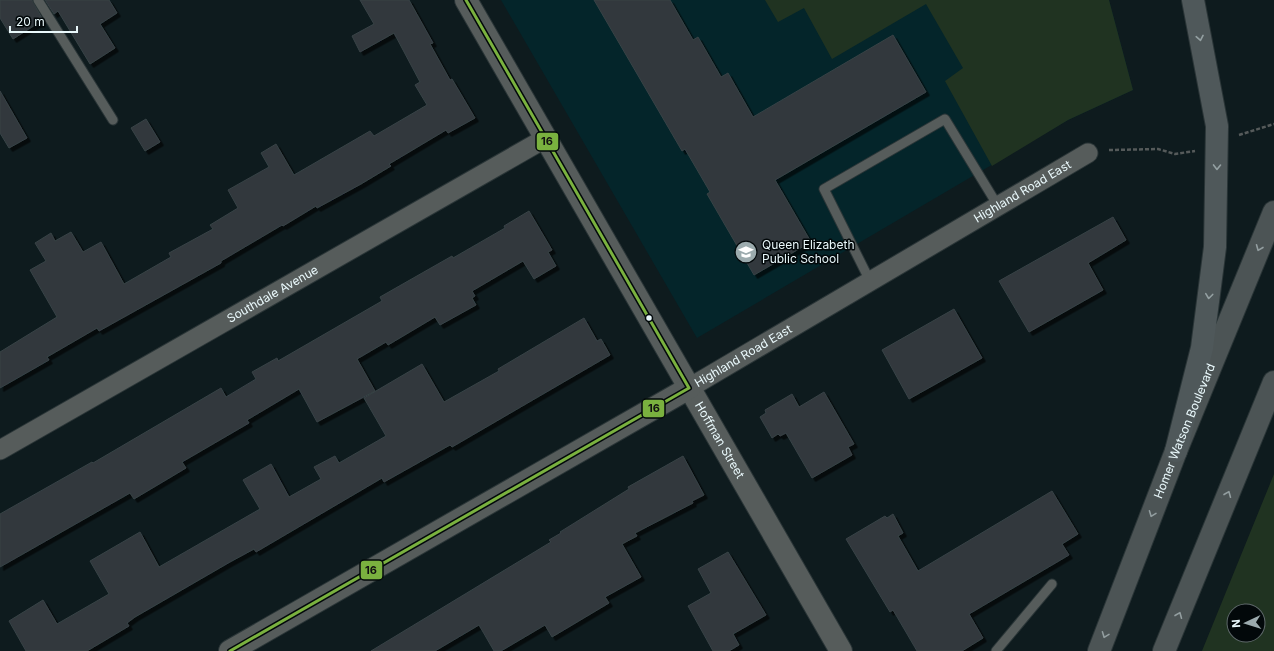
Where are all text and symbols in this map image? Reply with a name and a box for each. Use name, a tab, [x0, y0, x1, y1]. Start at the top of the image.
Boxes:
scale bar	[10, 8, 77, 34]
text: 20 m	[16, 14, 45, 29]
one-way arrow	[1196, 35, 1204, 41]
line badge: 16	[536, 132, 559, 151]
text: 16	[541, 134, 553, 148]
street label: Highland Road East	[971, 157, 1074, 226]
one-way arrow	[1213, 164, 1221, 170]
place label: Queen Elizabeth Public School	[762, 237, 854, 266]
school or university icon: Queen Elizabeth Public School	[733, 239, 759, 265]
one-way arrow	[1256, 244, 1264, 251]
street label: Southdale Avenue	[224, 262, 321, 326]
one-way arrow	[1205, 293, 1214, 299]
unlabelled marker	[644, 313, 654, 323]
street label: Highland Road East	[692, 321, 794, 390]
street label: Homer Watson Boulevard	[1150, 361, 1218, 501]
line badge: 16	[642, 399, 665, 418]
street label: Hoffman Street	[692, 399, 748, 481]
text: 16	[648, 401, 660, 415]
one-way arrow	[1223, 491, 1231, 499]
one-way arrow	[1148, 510, 1156, 517]
line badge: 16	[360, 560, 383, 580]
text: 16	[365, 563, 377, 577]
north arrow	[1226, 603, 1266, 643]
one-way arrow	[1174, 611, 1182, 619]
text: N	[1229, 619, 1243, 628]
one-way arrow	[1101, 632, 1109, 639]

